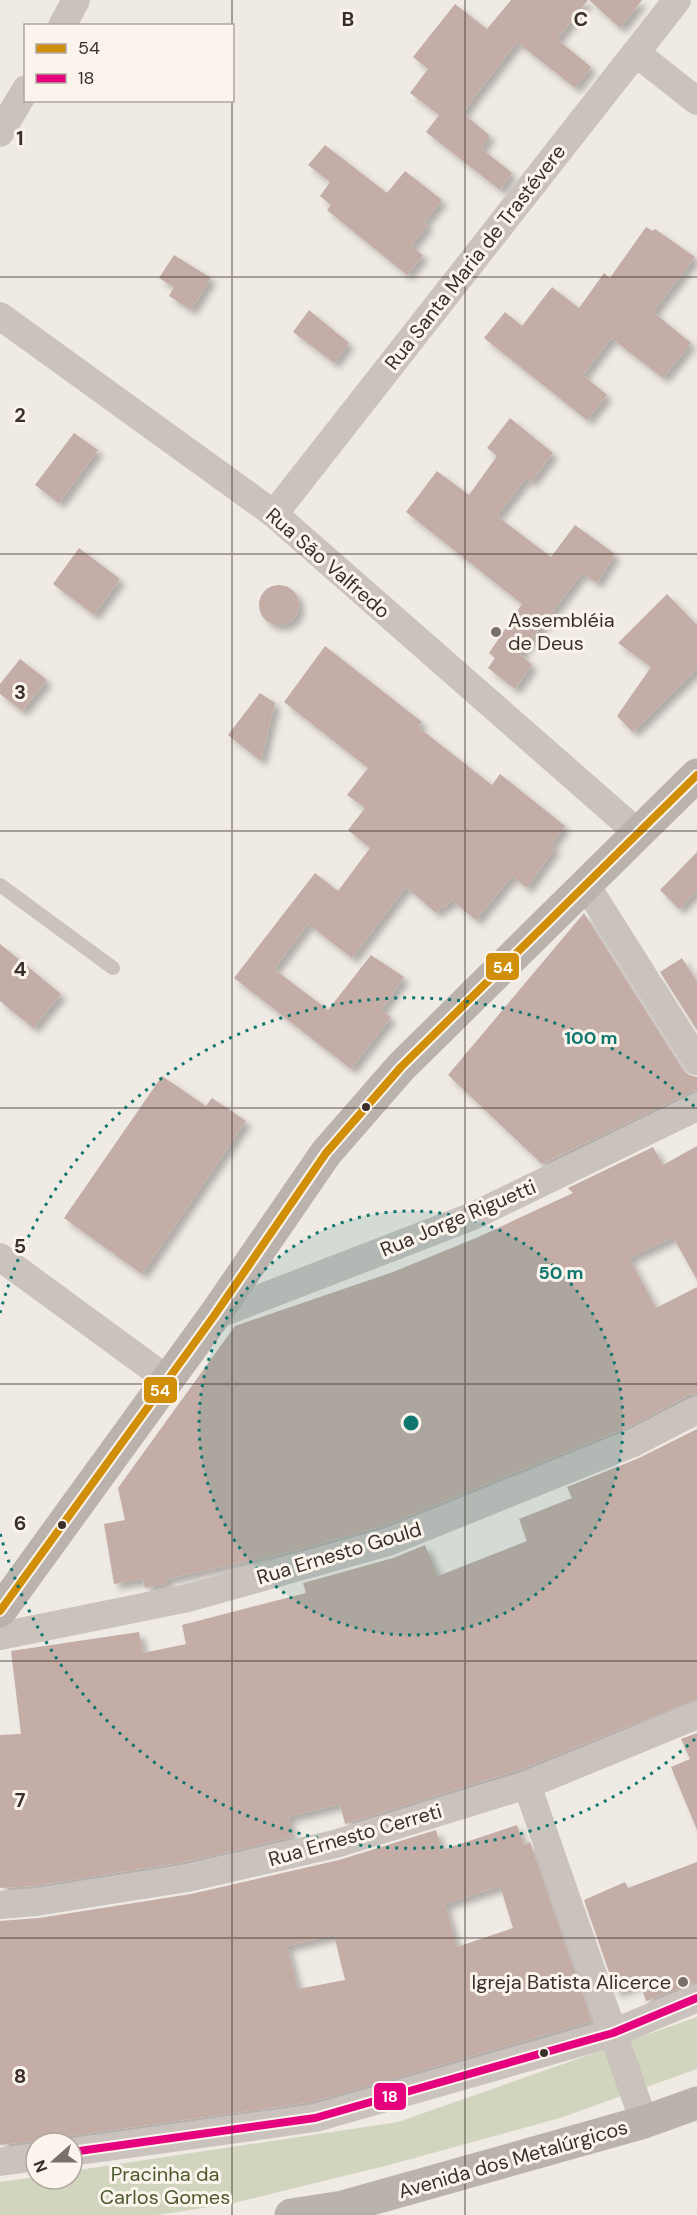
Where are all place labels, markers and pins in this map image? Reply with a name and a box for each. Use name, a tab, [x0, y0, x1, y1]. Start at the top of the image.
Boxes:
place label: Assembléia de Deus	[508, 607, 615, 656]
marker: Assembléia de Deus	[489, 625, 503, 639]
unlabelled marker	[360, 1101, 372, 1113]
centre of rings	[401, 1413, 421, 1433]
unlabelled marker	[56, 1519, 68, 1531]
place label: Igreja Batista Alicerce	[472, 1969, 671, 1995]
marker: Igreja Batista Alicerce	[676, 1975, 690, 1989]
unlabelled marker	[538, 2047, 550, 2059]

